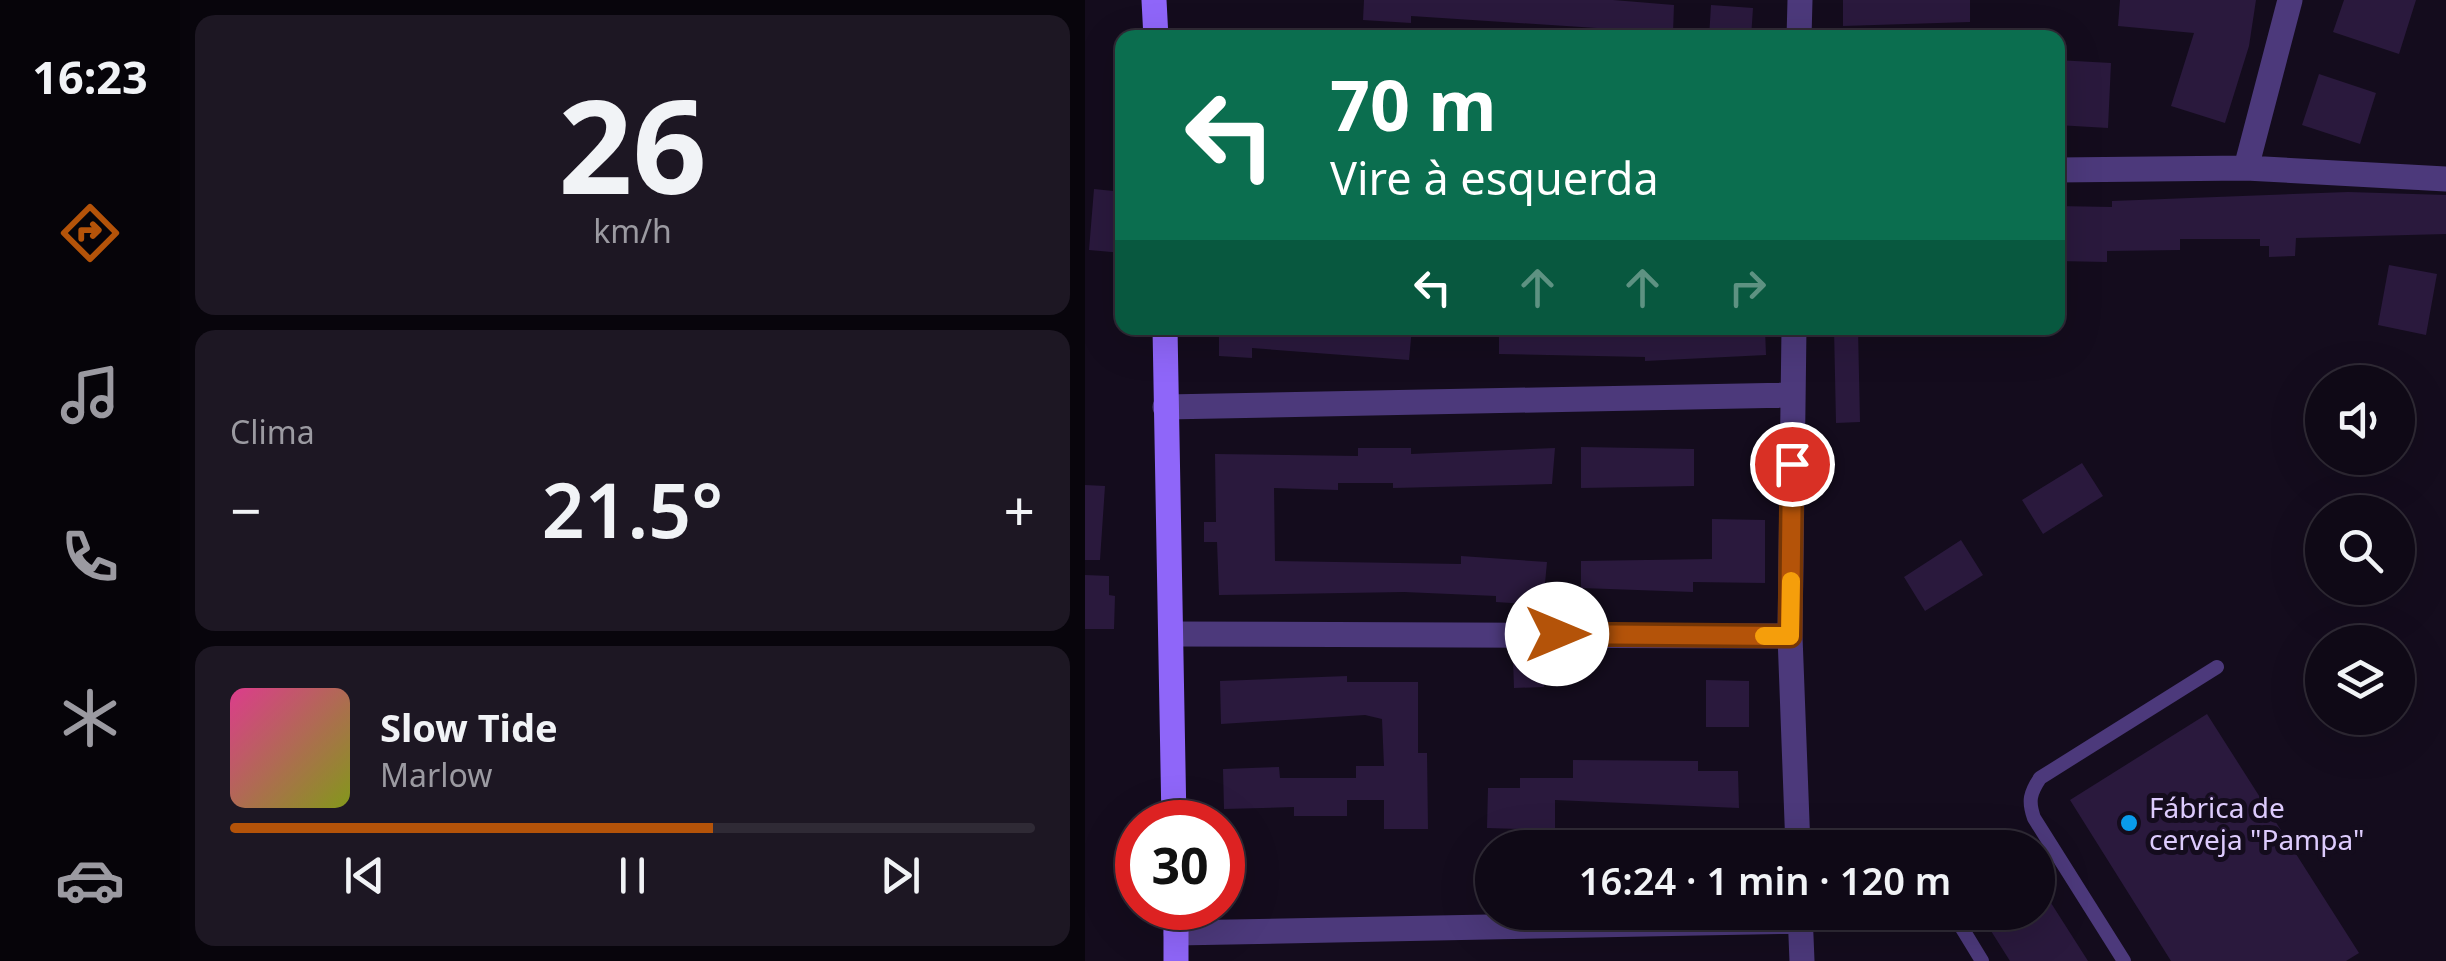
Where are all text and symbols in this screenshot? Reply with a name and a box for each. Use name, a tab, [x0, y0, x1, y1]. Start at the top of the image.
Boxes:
text: 16:23	[32, 46, 148, 107]
text: 26	[558, 55, 707, 232]
text: 70 m	[1330, 56, 1497, 152]
icon: left	[1165, 70, 1295, 200]
text: Vire à esquerda	[1330, 147, 1659, 208]
icon: directions	[55, 198, 125, 268]
text: km/h	[593, 209, 672, 252]
icon: left	[1405, 260, 1460, 315]
icon: ahead	[1510, 260, 1565, 315]
icon: ahead	[1615, 260, 1670, 315]
icon: right	[1720, 260, 1775, 315]
icon: music	[55, 360, 125, 430]
map controls	[2305, 365, 2415, 735]
button: sound	[2305, 365, 2415, 475]
text: Clima	[230, 410, 315, 453]
pin	[1750, 422, 1835, 507]
icon: arrive	[1765, 437, 1820, 492]
text: 21.5°	[542, 458, 723, 560]
text: −	[230, 472, 261, 547]
text: +	[1004, 472, 1035, 547]
button: search	[2305, 495, 2415, 605]
icon: phone	[55, 522, 125, 592]
position arrow	[1505, 582, 1609, 686]
button: layers	[2305, 625, 2415, 735]
icon: climate	[55, 683, 125, 753]
text: Slow Tide	[380, 701, 558, 753]
text: Marlow	[380, 753, 492, 796]
place label: Fábrica de cerveja "Pampa"	[2149, 788, 2364, 858]
speed limit sign: 30	[1115, 800, 1245, 930]
marker: Fábrica de cerveja "Pampa"	[2118, 812, 2140, 834]
icon: car	[55, 845, 125, 915]
icon: previous	[337, 848, 392, 903]
icon: pause	[605, 848, 660, 903]
icon: next	[873, 848, 928, 903]
text: 16:24 · 1 min · 120 m	[1579, 854, 1951, 906]

